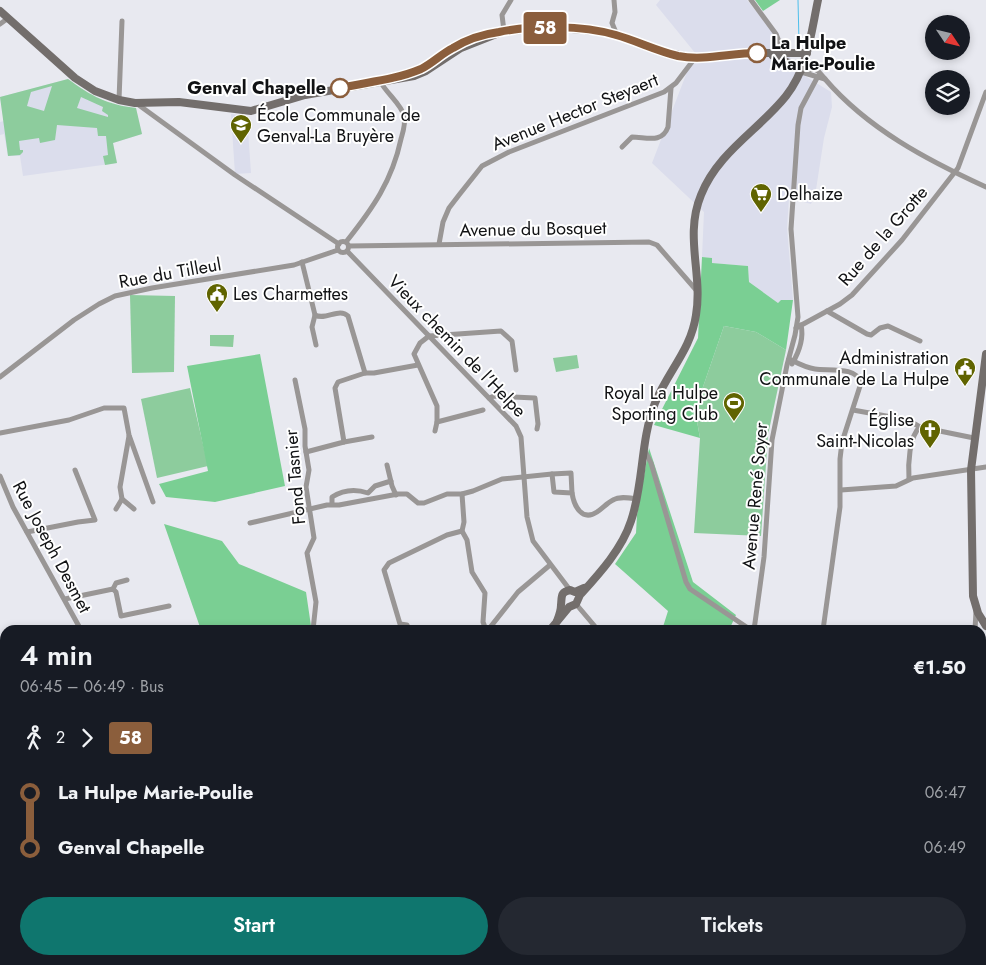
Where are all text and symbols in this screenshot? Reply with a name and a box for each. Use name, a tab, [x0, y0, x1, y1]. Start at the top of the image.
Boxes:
line badge: 58	[522, 12, 568, 44]
text: 58	[534, 15, 556, 41]
north arrow	[925, 15, 970, 60]
map controls	[925, 15, 970, 115]
place label: La Hulpe Marie-Poulie	[771, 30, 875, 77]
marker: La Hulpe Marie-Poulie	[747, 43, 767, 63]
street label: Avenue Hector Steyaert	[488, 66, 663, 157]
button: layers	[925, 70, 970, 115]
place label: Genval Chapelle	[187, 75, 326, 101]
marker: Genval Chapelle	[330, 78, 350, 98]
place label: École Communale de Genval-La Bruyère	[257, 102, 420, 149]
school or university icon: École Communale de Genval-La Bruyère	[229, 113, 253, 144]
street label: Rue de la Grotte	[832, 180, 934, 292]
place label: Delhaize	[777, 181, 843, 207]
supermarket icon: Delhaize	[749, 182, 773, 213]
street label: Avenue du Bosquet	[459, 215, 607, 243]
street label: Rue du Tilleul	[117, 251, 223, 295]
street label: Vieux chemin de l'Helpe	[382, 269, 532, 423]
place label: Les Charmettes	[233, 281, 348, 307]
public building icon: Les Charmettes	[205, 282, 229, 313]
place label: Administration Communale de La Hulpe	[759, 345, 949, 392]
public building icon: Administration Communale de La Hulpe	[953, 356, 977, 387]
place label: Royal La Hulpe Sporting Club	[604, 380, 718, 427]
sports icon: Royal La Hulpe Sporting Club	[722, 391, 746, 422]
place label: Église Saint-Nicolas	[816, 407, 914, 454]
church icon: Église Saint-Nicolas	[918, 418, 942, 449]
street label: Avenue René Soyer	[736, 421, 774, 571]
street label: Fond Tasnier	[278, 428, 312, 526]
street label: Rue Joseph Desmet	[6, 476, 98, 618]
text: 4 min	[20, 635, 93, 676]
text: €1.50	[913, 654, 966, 681]
text: 06:45 – 06:49 · Bus	[20, 675, 164, 698]
icon: walk	[20, 724, 48, 752]
icon: forward	[73, 724, 101, 752]
text: 58	[119, 725, 142, 751]
text: 2	[56, 726, 65, 749]
text: La Hulpe Marie-Poulie	[58, 779, 253, 806]
text: 06:47	[925, 781, 966, 804]
text: Genval Chapelle	[58, 834, 204, 861]
text: 06:49	[924, 836, 966, 859]
button: Start	[20, 897, 488, 955]
button: Tickets	[498, 897, 966, 955]

